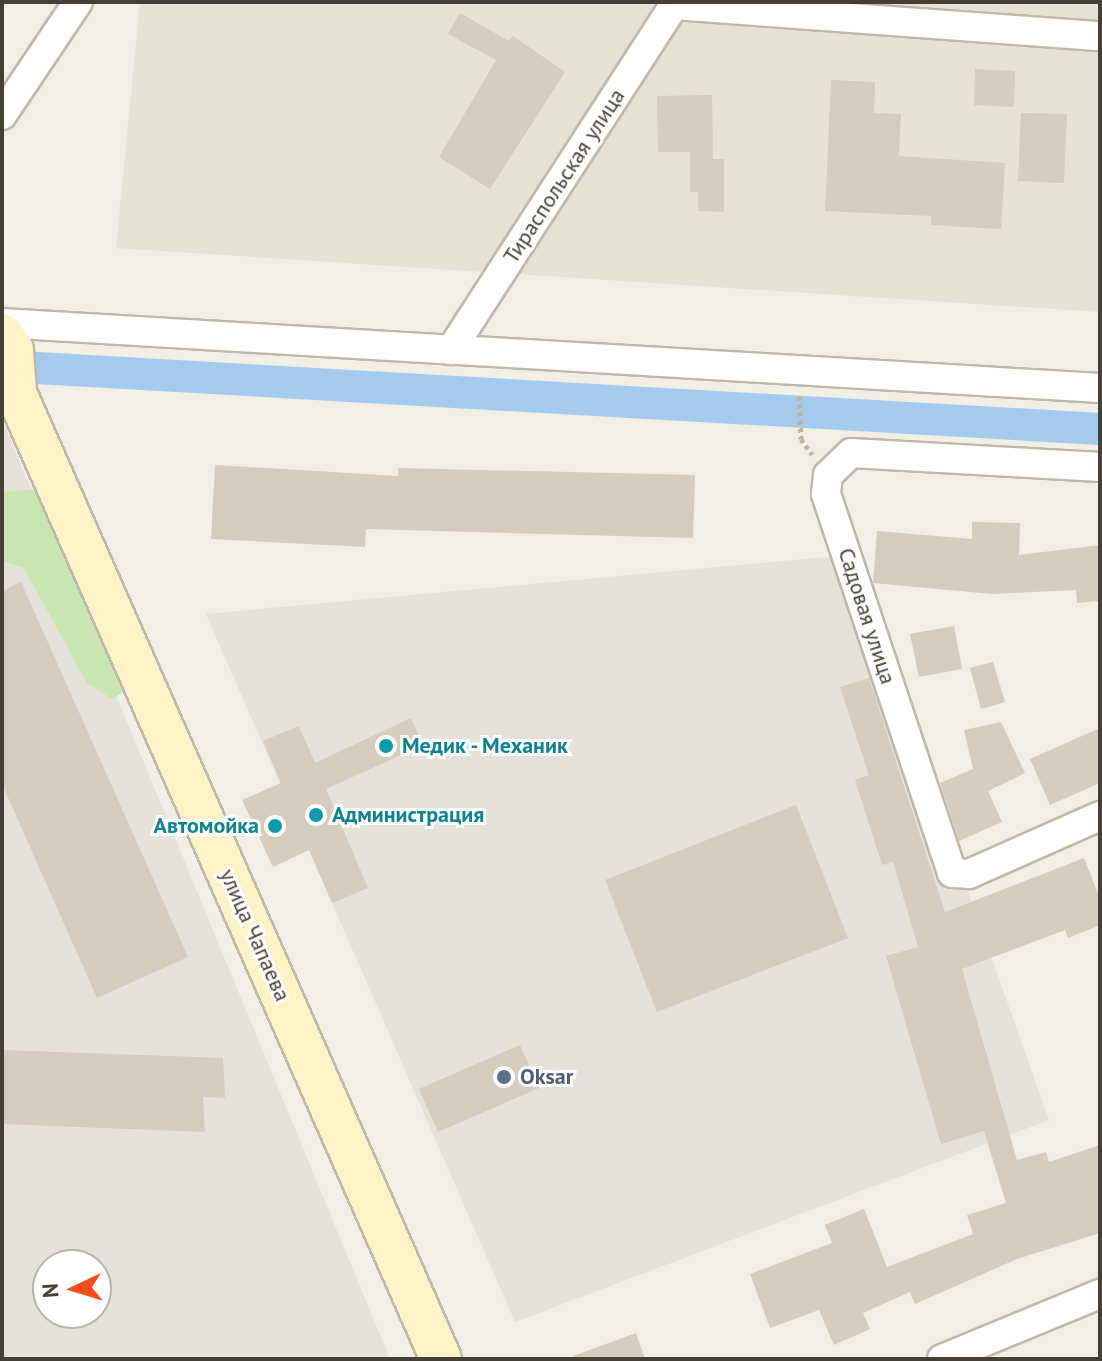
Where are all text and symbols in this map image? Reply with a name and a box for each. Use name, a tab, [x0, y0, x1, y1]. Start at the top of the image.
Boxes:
street label: Тираспольская улица	[498, 84, 630, 268]
street label: Садовая улица	[833, 545, 901, 687]
place label: Медик - Механик	[402, 733, 570, 759]
marker: Медик - Механик	[377, 737, 395, 755]
place label: Администрация	[332, 802, 484, 828]
marker: Администрация	[307, 806, 325, 824]
place label: Автомойка	[154, 813, 259, 839]
marker: Автомойка	[266, 817, 284, 835]
street label: улица Чапаева	[214, 865, 296, 1005]
place label: Oksar	[520, 1064, 573, 1090]
marker: Oksar	[495, 1068, 513, 1086]
north arrow	[32, 1249, 112, 1329]
text: N	[36, 1282, 65, 1299]

